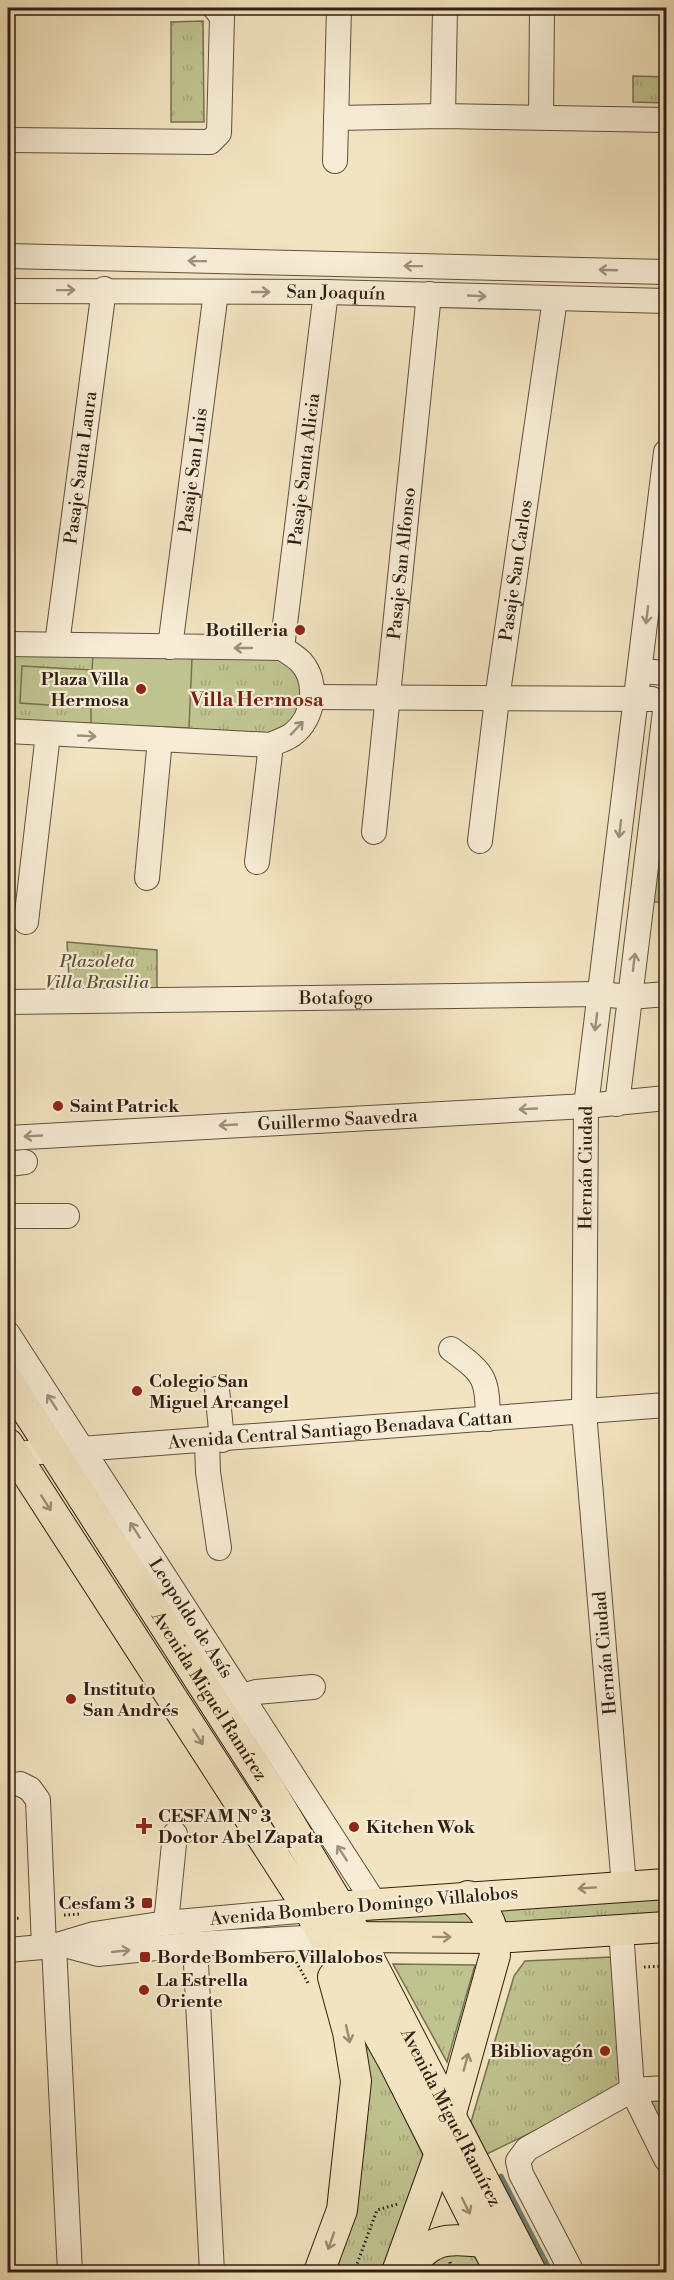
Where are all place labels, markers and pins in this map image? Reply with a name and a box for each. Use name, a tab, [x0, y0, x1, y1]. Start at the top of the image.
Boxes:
place label: Botilleria	[206, 619, 288, 642]
marker: Botilleria	[293, 623, 307, 637]
place label: Plaza Villa Hermosa	[41, 668, 129, 712]
marker: Plaza Villa Hermosa	[134, 682, 148, 696]
place label: Saint Patrick	[70, 1095, 180, 1118]
marker: Saint Patrick	[51, 1099, 65, 1113]
place label: Colegio San Miguel Arcangel	[149, 1370, 289, 1414]
marker: Colegio San Miguel Arcangel	[130, 1384, 144, 1398]
place label: Instituto San Andrés	[83, 1678, 179, 1722]
marker: Instituto San Andrés	[64, 1692, 78, 1706]
place label: CESFAM N° 3 Doctor Abel Zapata	[158, 1805, 324, 1849]
place label: Kitchen Wok	[366, 1816, 476, 1839]
marker: CESFAM N° 3 Doctor Abel Zapata	[135, 1817, 153, 1835]
marker: Kitchen Wok	[347, 1820, 361, 1834]
place label: Cesfam 3	[59, 1892, 135, 1915]
marker: Cesfam 3	[140, 1896, 154, 1910]
place label: Borde Bombero Villalobos	[157, 1946, 383, 1969]
marker: Borde Bombero Villalobos	[138, 1950, 152, 1964]
place label: La Estrella Oriente	[156, 1969, 248, 2013]
marker: La Estrella Oriente	[137, 1983, 151, 1997]
place label: Bibliovagón	[490, 2040, 593, 2063]
marker: Bibliovagón	[598, 2044, 612, 2058]

